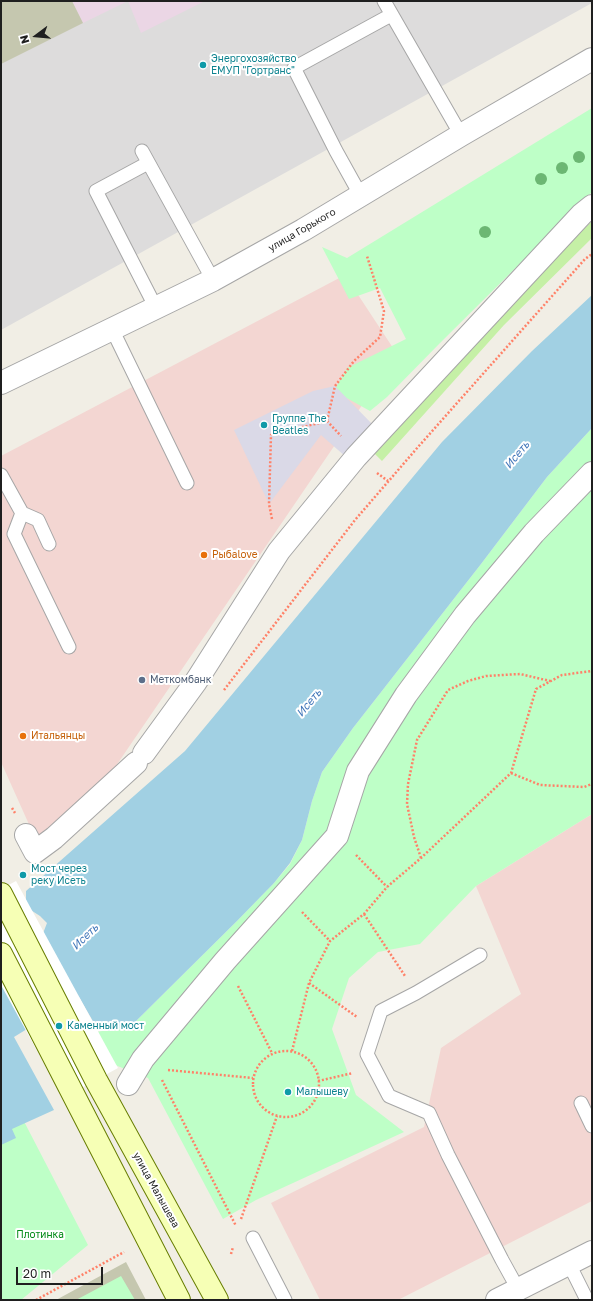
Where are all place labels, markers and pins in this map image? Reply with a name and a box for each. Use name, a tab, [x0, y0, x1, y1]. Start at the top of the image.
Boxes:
place label: Энергохозяйство ЕМУП "Гортранс"	[211, 53, 296, 76]
marker: Энергохозяйство ЕМУП "Гортранс"	[198, 60, 208, 70]
place label: Группе The Beatles	[272, 413, 326, 436]
marker: Группе The Beatles	[259, 420, 269, 430]
place label: Рыбаlove	[212, 549, 258, 561]
marker: Рыбаlove	[199, 550, 209, 560]
place label: Меткомбанк	[150, 674, 211, 686]
marker: Меткомбанк	[137, 675, 147, 685]
place label: Итальянцы	[31, 730, 85, 742]
marker: Итальянцы	[18, 731, 28, 741]
place label: Мост через реку Исеть	[31, 863, 87, 886]
marker: Мост через реку Исеть	[18, 870, 28, 880]
place label: Каменный мост	[67, 1020, 144, 1032]
marker: Каменный мост	[54, 1021, 64, 1031]
place label: Малышеву	[296, 1086, 348, 1098]
marker: Малышеву	[283, 1087, 293, 1097]

